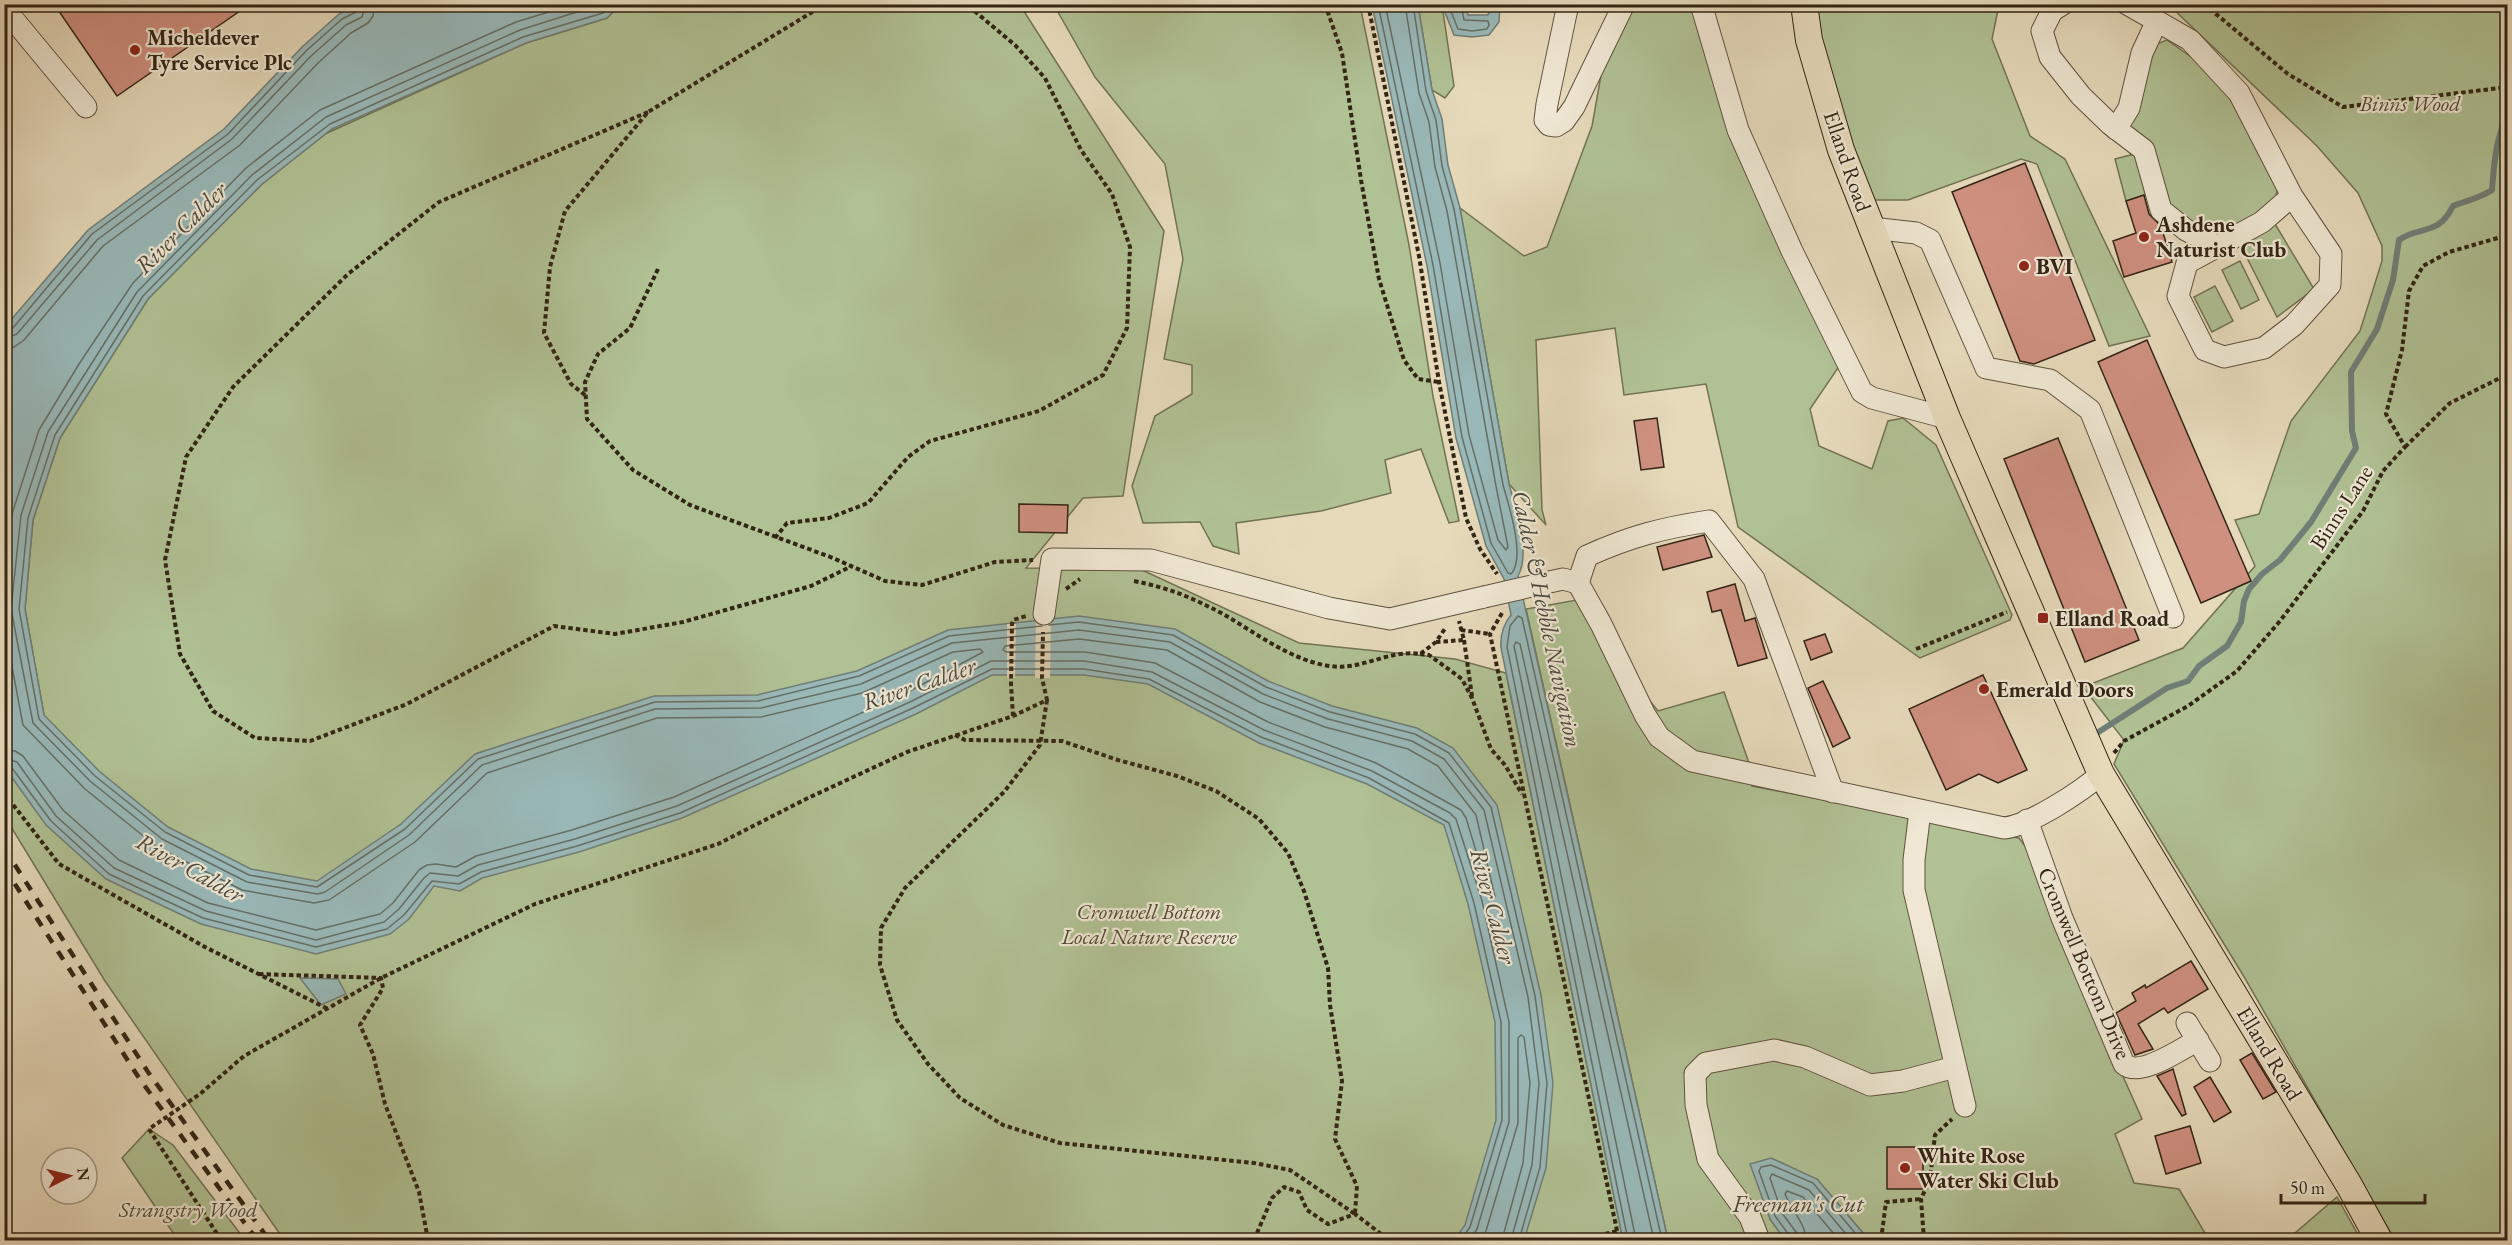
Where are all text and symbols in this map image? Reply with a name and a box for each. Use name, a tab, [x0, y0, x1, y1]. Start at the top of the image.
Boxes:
place label: Micheldever Tyre Service Plc	[147, 23, 292, 77]
marker: Micheldever Tyre Service Plc	[128, 43, 142, 57]
park label: Binns Wood	[2358, 89, 2461, 118]
street label: Elland Road	[1817, 107, 1879, 216]
water label: River Calder	[128, 173, 235, 280]
place label: Ashdene Naturist Club	[2155, 210, 2286, 264]
marker: Ashdene Naturist Club	[2137, 230, 2151, 244]
place label: BVI	[2036, 252, 2073, 281]
marker: BVI	[2017, 259, 2031, 273]
street label: Binns Lane	[2303, 459, 2380, 555]
water label: Calder & Hebble Navigation	[1505, 487, 1590, 750]
place label: Elland Road	[2055, 604, 2169, 633]
marker: Elland Road	[2036, 611, 2050, 625]
water label: River Calder	[858, 649, 982, 717]
place label: Emerald Doors	[1996, 675, 2134, 704]
marker: Emerald Doors	[1977, 682, 1991, 696]
water label: River Calder	[131, 825, 251, 911]
water label: River Calder	[1463, 845, 1524, 969]
street label: Cromwell Bottom Drive	[2031, 863, 2138, 1064]
park label: Cromwell Bottom Local Nature Reserve	[1060, 897, 1237, 951]
street label: Elland Road	[2230, 1001, 2309, 1106]
place label: White Rose Water Ski Club	[1917, 1141, 2059, 1195]
north arrow	[39, 1146, 99, 1206]
marker: White Rose Water Ski Club	[1898, 1161, 1912, 1175]
text: N	[72, 1167, 95, 1182]
scale bar	[2281, 1167, 2425, 1205]
text: 50 m	[2290, 1176, 2325, 1199]
water label: Freeman's Cut	[1731, 1188, 1865, 1219]
park label: Strangstry Wood	[118, 1195, 258, 1224]

